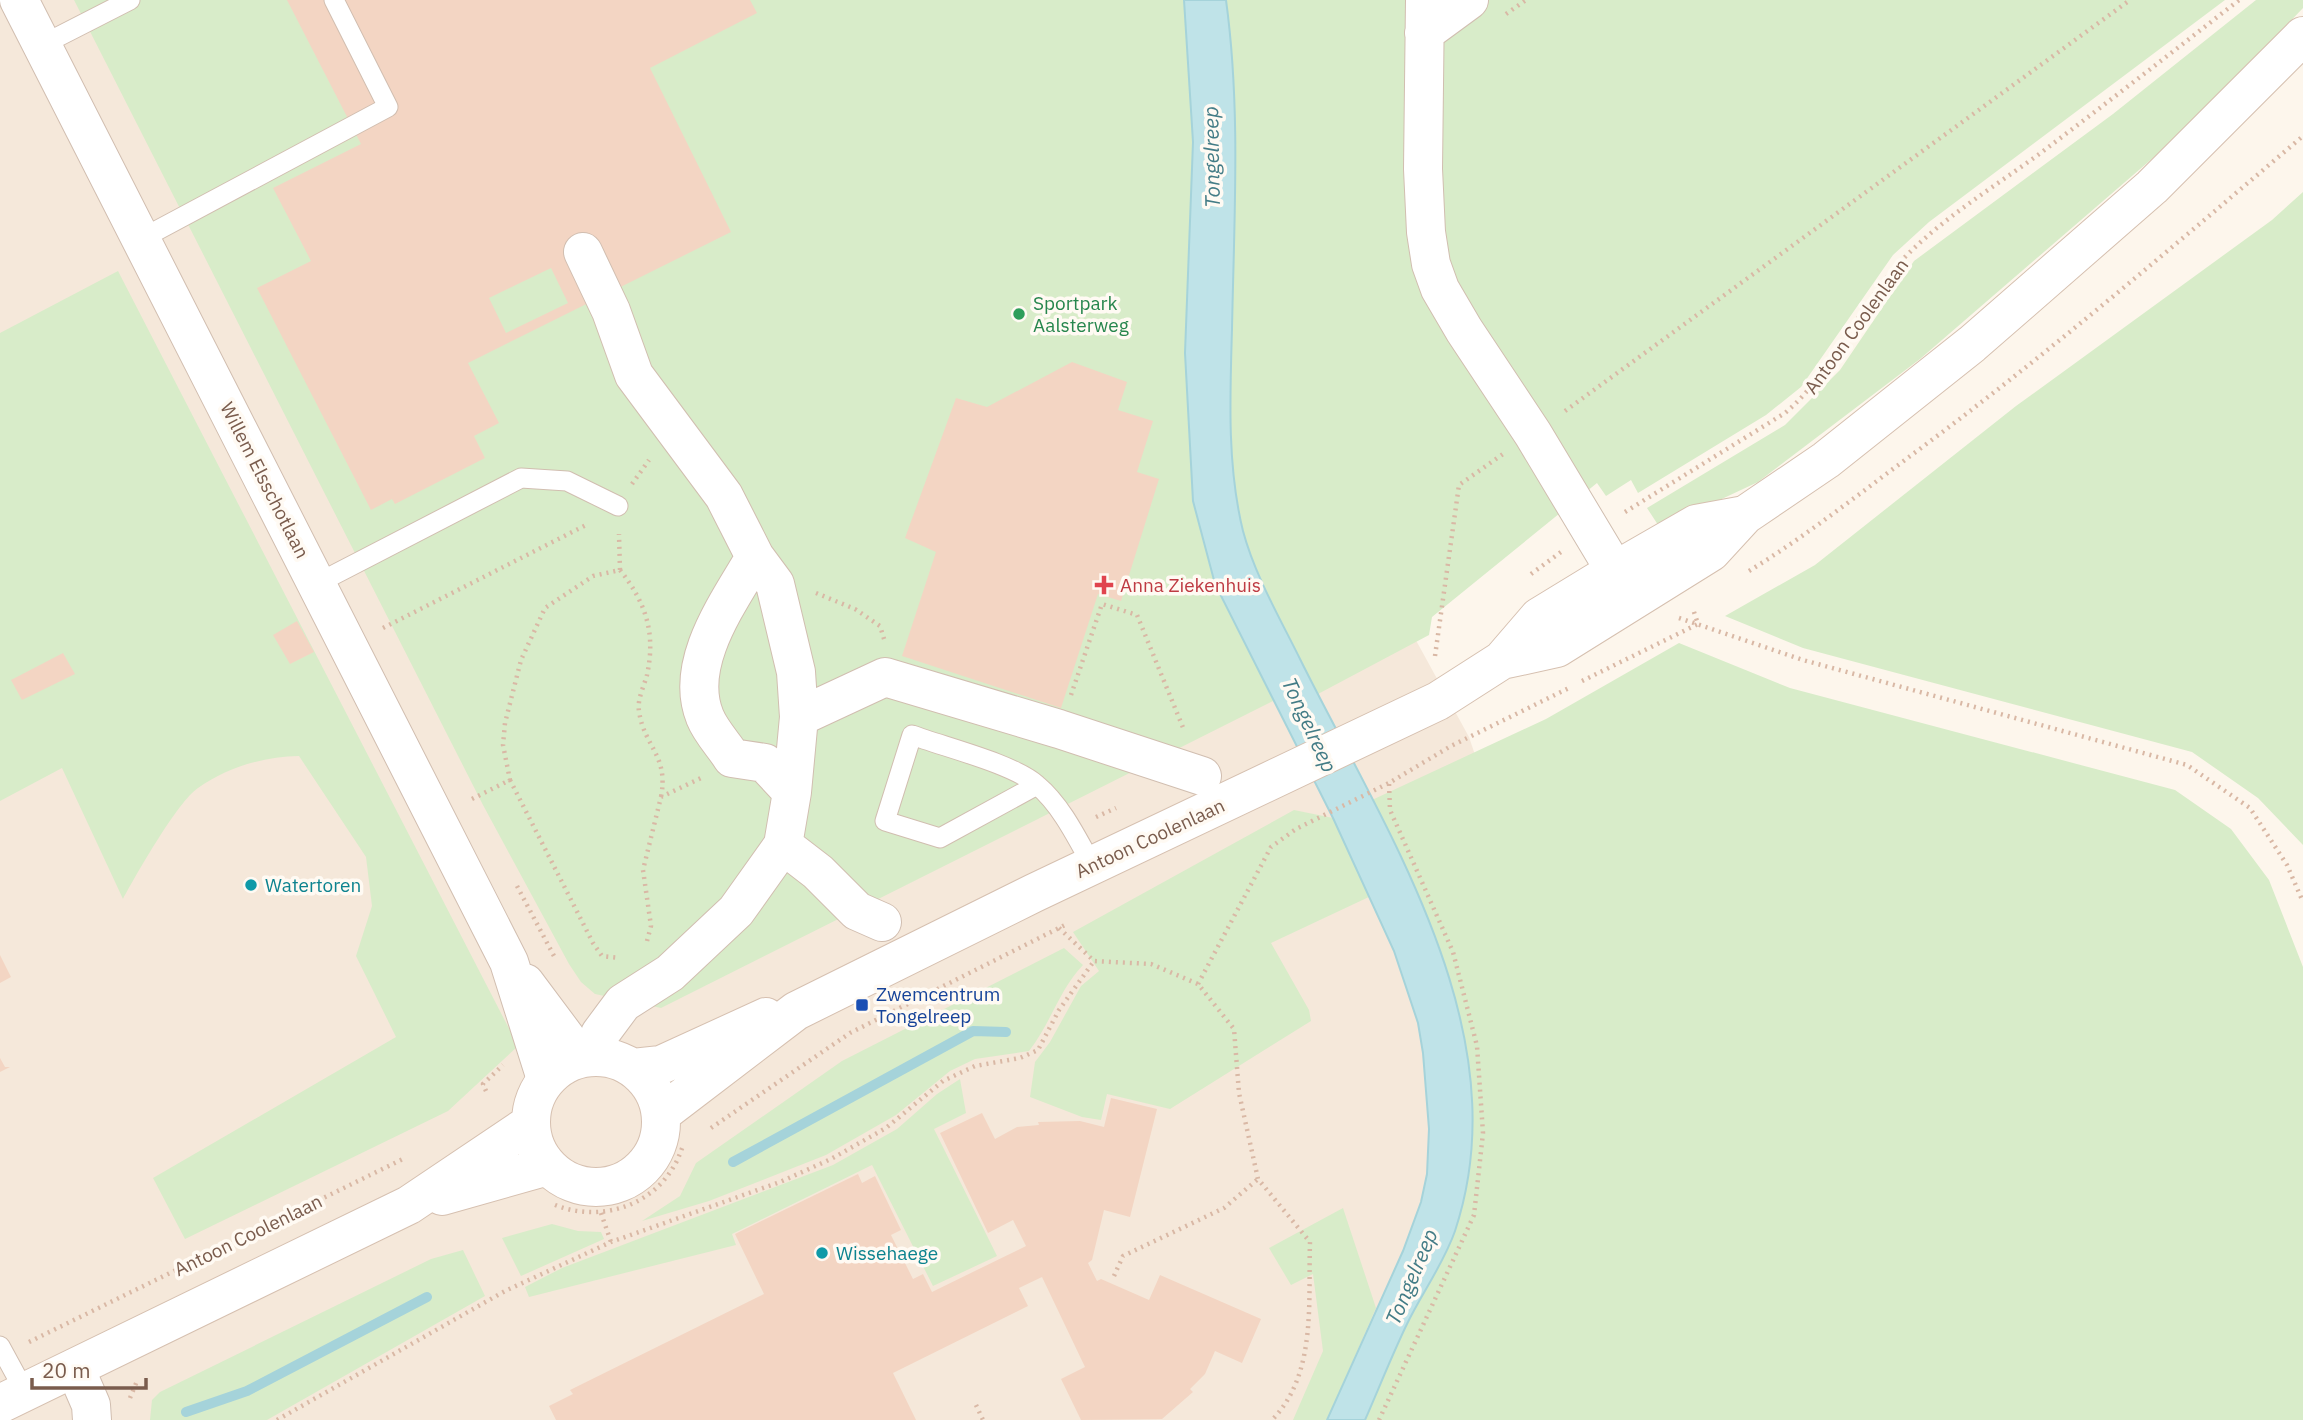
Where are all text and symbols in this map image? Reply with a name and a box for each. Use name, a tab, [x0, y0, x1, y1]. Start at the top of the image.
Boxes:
water label: Tongelreep	[1196, 106, 1226, 208]
street label: Antoon Coolenlaan	[1799, 253, 1913, 399]
place label: Sportpark Aalsterweg	[1033, 291, 1129, 337]
marker: Sportpark Aalsterweg	[1011, 306, 1027, 322]
street label: Willem Elsschotlaan	[215, 398, 315, 562]
place label: Anna Ziekenhuis	[1120, 573, 1261, 597]
marker: Anna Ziekenhuis	[1094, 575, 1114, 595]
water label: Tongelreep	[1276, 673, 1344, 777]
street label: Antoon Coolenlaan	[1072, 793, 1228, 883]
place label: Watertoren	[265, 873, 361, 897]
marker: Watertoren	[243, 877, 259, 893]
place label: Zwemcentrum Tongelreep	[876, 982, 1000, 1028]
marker: Zwemcentrum Tongelreep	[854, 997, 870, 1013]
street label: Antoon Coolenlaan	[170, 1189, 326, 1281]
water label: Tongelreep	[1378, 1224, 1444, 1329]
place label: Wissehaege	[836, 1241, 938, 1265]
marker: Wissehaege	[814, 1245, 830, 1261]
scale bar	[32, 1346, 145, 1390]
text: 20 m	[42, 1356, 91, 1384]

